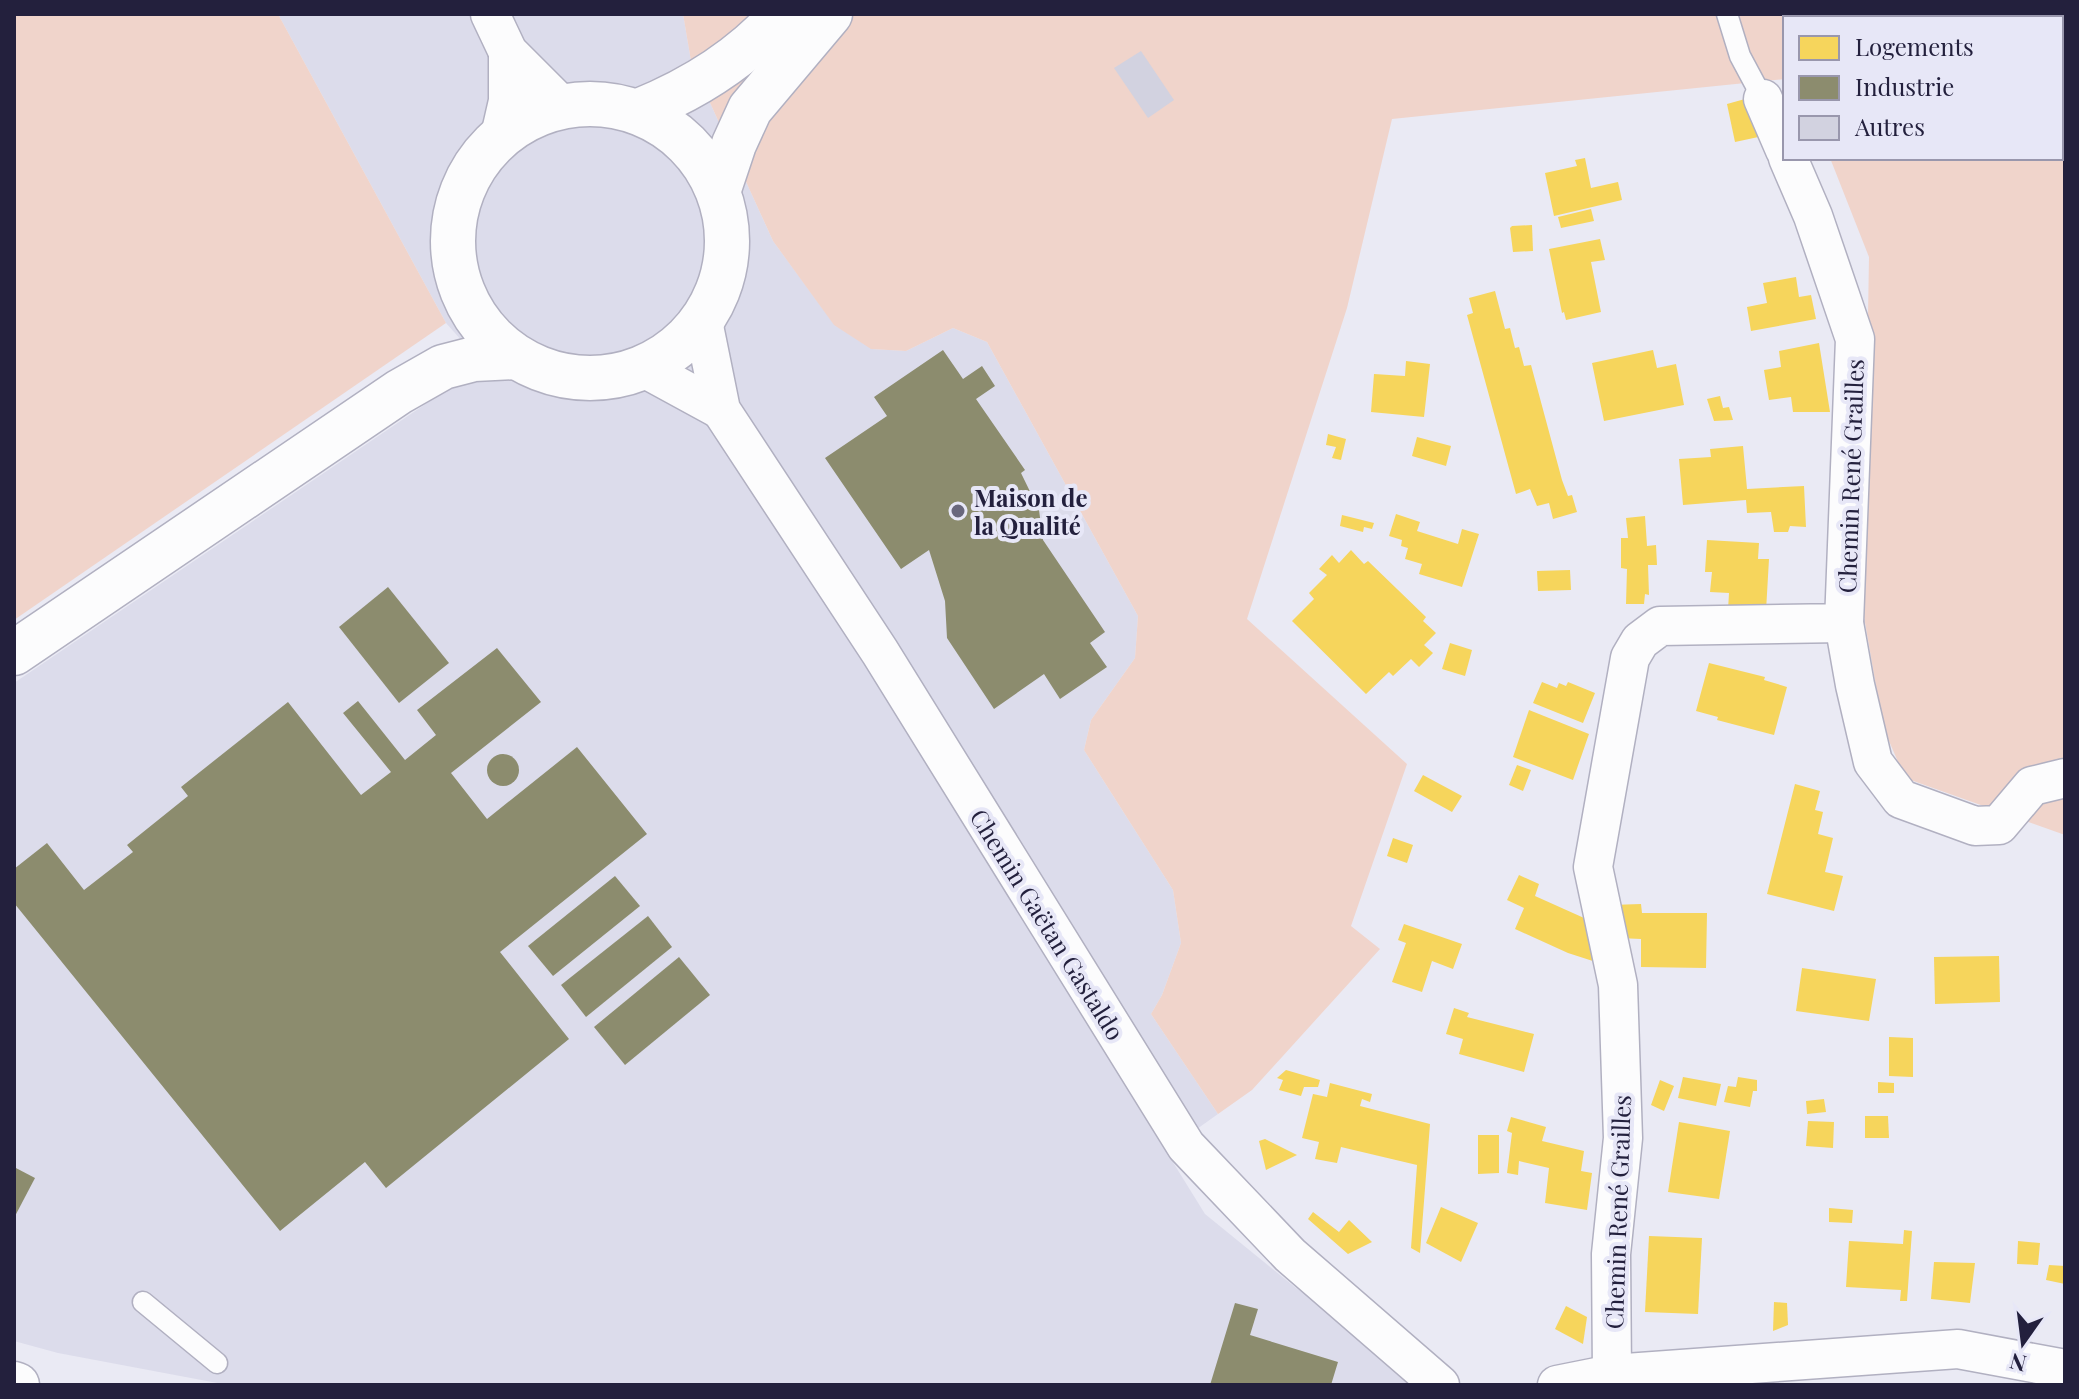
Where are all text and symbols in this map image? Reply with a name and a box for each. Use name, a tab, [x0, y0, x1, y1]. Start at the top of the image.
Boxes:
legend	[1783, 16, 2063, 160]
text: Logements	[1855, 30, 1974, 62]
text: Industrie	[1855, 70, 1954, 102]
text: Autres	[1854, 110, 1925, 142]
street label: Chemin René Grailles	[1830, 358, 1870, 594]
place label: Maison de la Qualité	[974, 481, 1088, 541]
marker: Maison de la Qualité	[949, 502, 967, 520]
street label: Chemin Gaëtan Gastaldo	[964, 802, 1132, 1046]
street label: Chemin René Grailles	[1597, 1094, 1637, 1330]
north arrow	[1983, 1303, 2063, 1383]
text: N	[2006, 1347, 2029, 1380]

